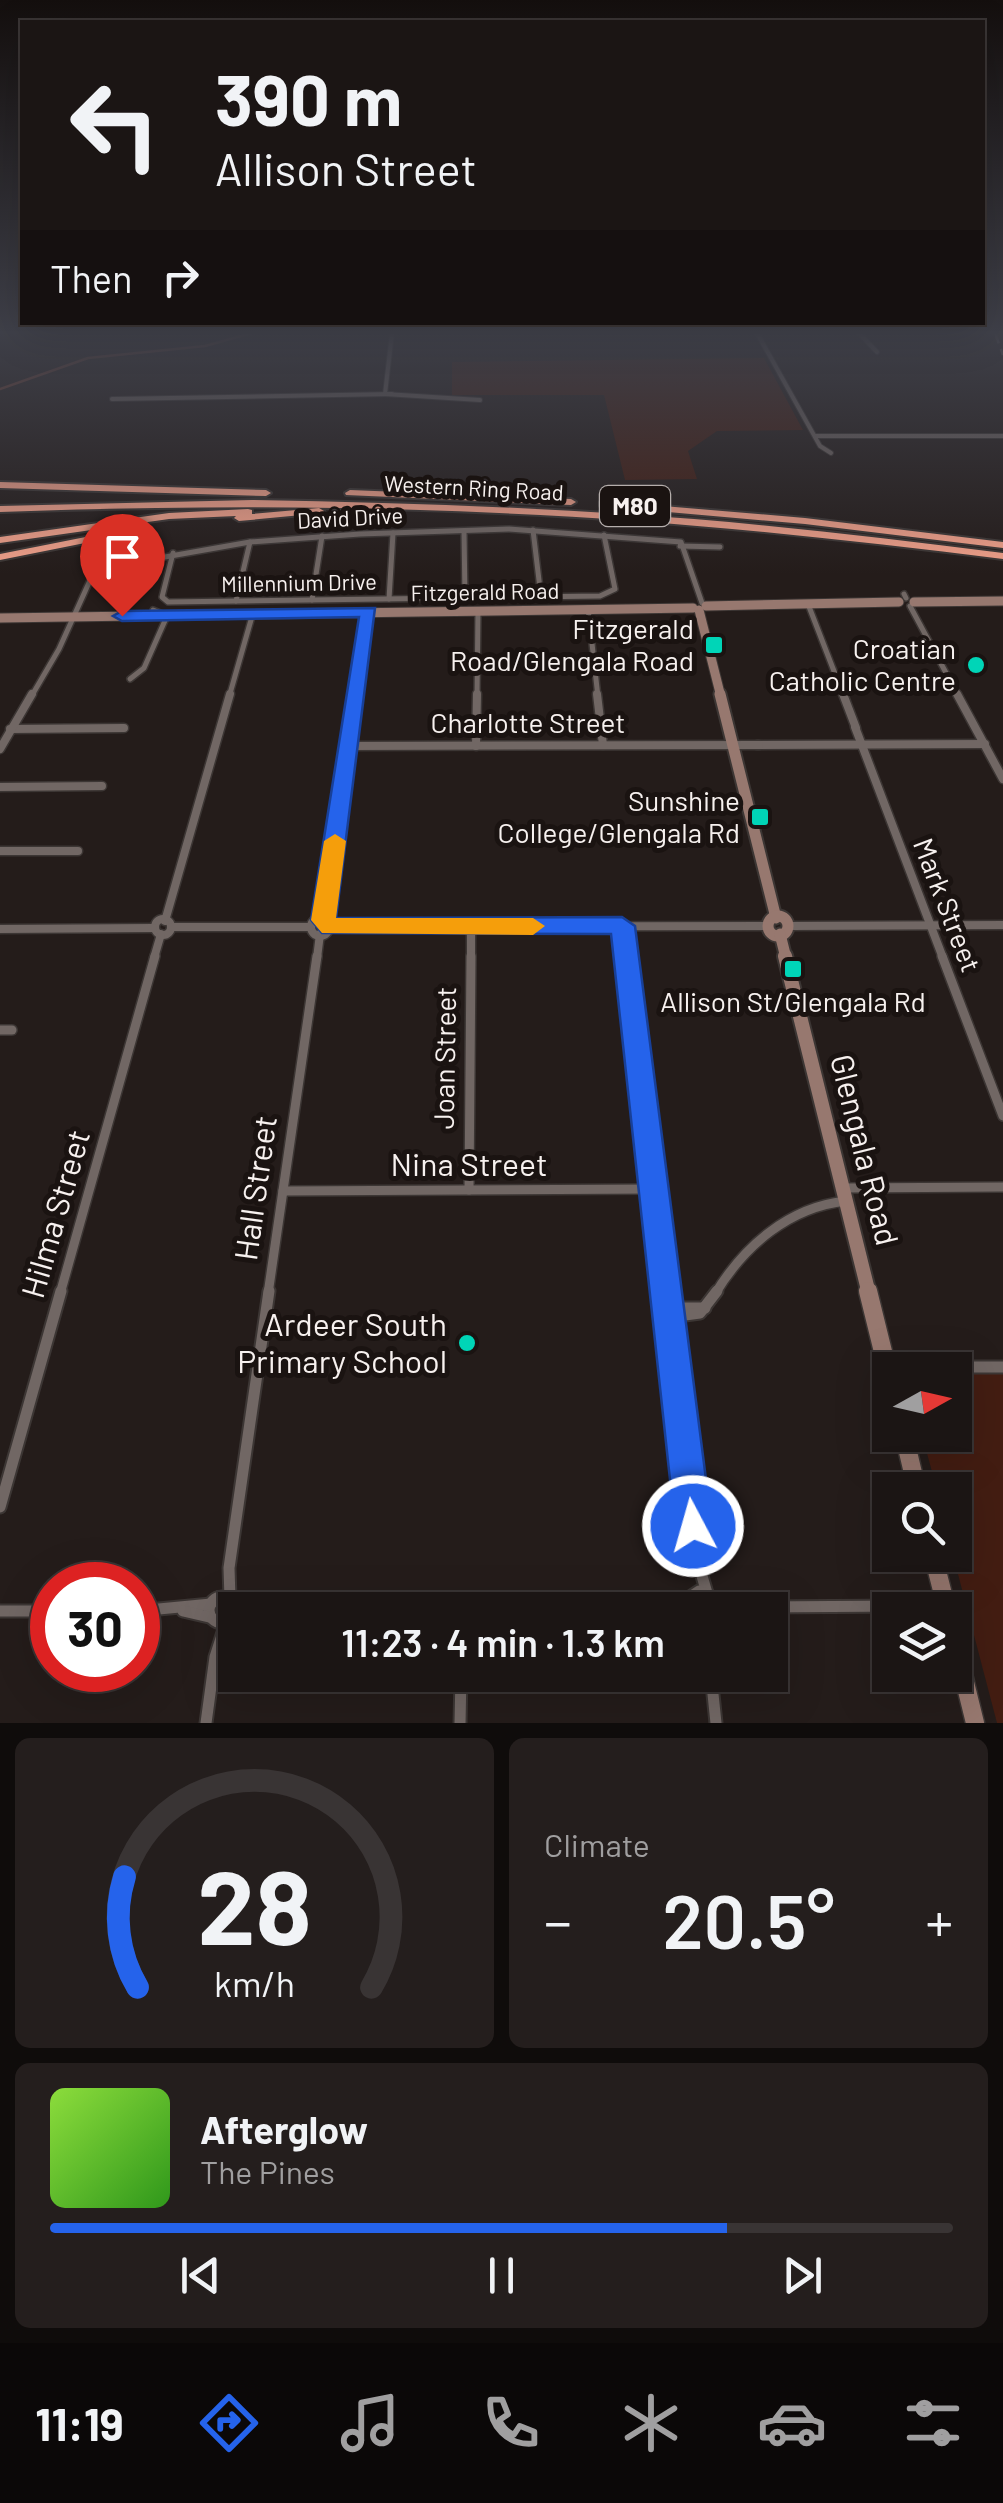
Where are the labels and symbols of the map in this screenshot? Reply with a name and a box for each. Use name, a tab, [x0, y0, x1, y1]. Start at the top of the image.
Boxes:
street label: Western Ring Road	[384, 469, 564, 505]
road number: M80	[600, 486, 670, 526]
street label: David Drive	[296, 501, 404, 533]
pin	[80, 514, 165, 617]
street label: Millennium Drive	[221, 568, 377, 596]
street label: Fitzgerald Road	[410, 577, 560, 605]
place label: Fitzgerald Road/Glengala Road	[450, 611, 694, 677]
place label: Croatian Catholic Centre	[769, 631, 956, 697]
marker: Fitzgerald Road/Glengala Road	[703, 634, 725, 656]
marker: Croatian Catholic Centre	[965, 654, 987, 676]
street label: Charlotte Street	[430, 705, 626, 739]
place label: Sunshine College/Glengala Rd	[498, 783, 740, 849]
marker: Sunshine College/Glengala Rd	[749, 806, 771, 828]
street label: Mark Street	[907, 833, 989, 976]
marker: Allison St/Glengala Rd	[782, 958, 804, 980]
place label: Allison St/Glengala Rd	[660, 984, 926, 1018]
street label: Joan Street	[426, 986, 462, 1130]
street label: Glengala Road	[824, 1050, 908, 1249]
street label: Hall Street	[225, 1113, 283, 1263]
street label: Hilma Street	[12, 1125, 96, 1302]
street label: Nina Street	[390, 1144, 548, 1182]
place label: Ardeer South Primary School	[237, 1304, 447, 1379]
marker: Ardeer South Primary School	[456, 1332, 478, 1354]
north arrow	[872, 1352, 972, 1452]
position arrow	[641, 1474, 745, 1578]
speed limit sign: 30	[30, 1562, 160, 1692]

